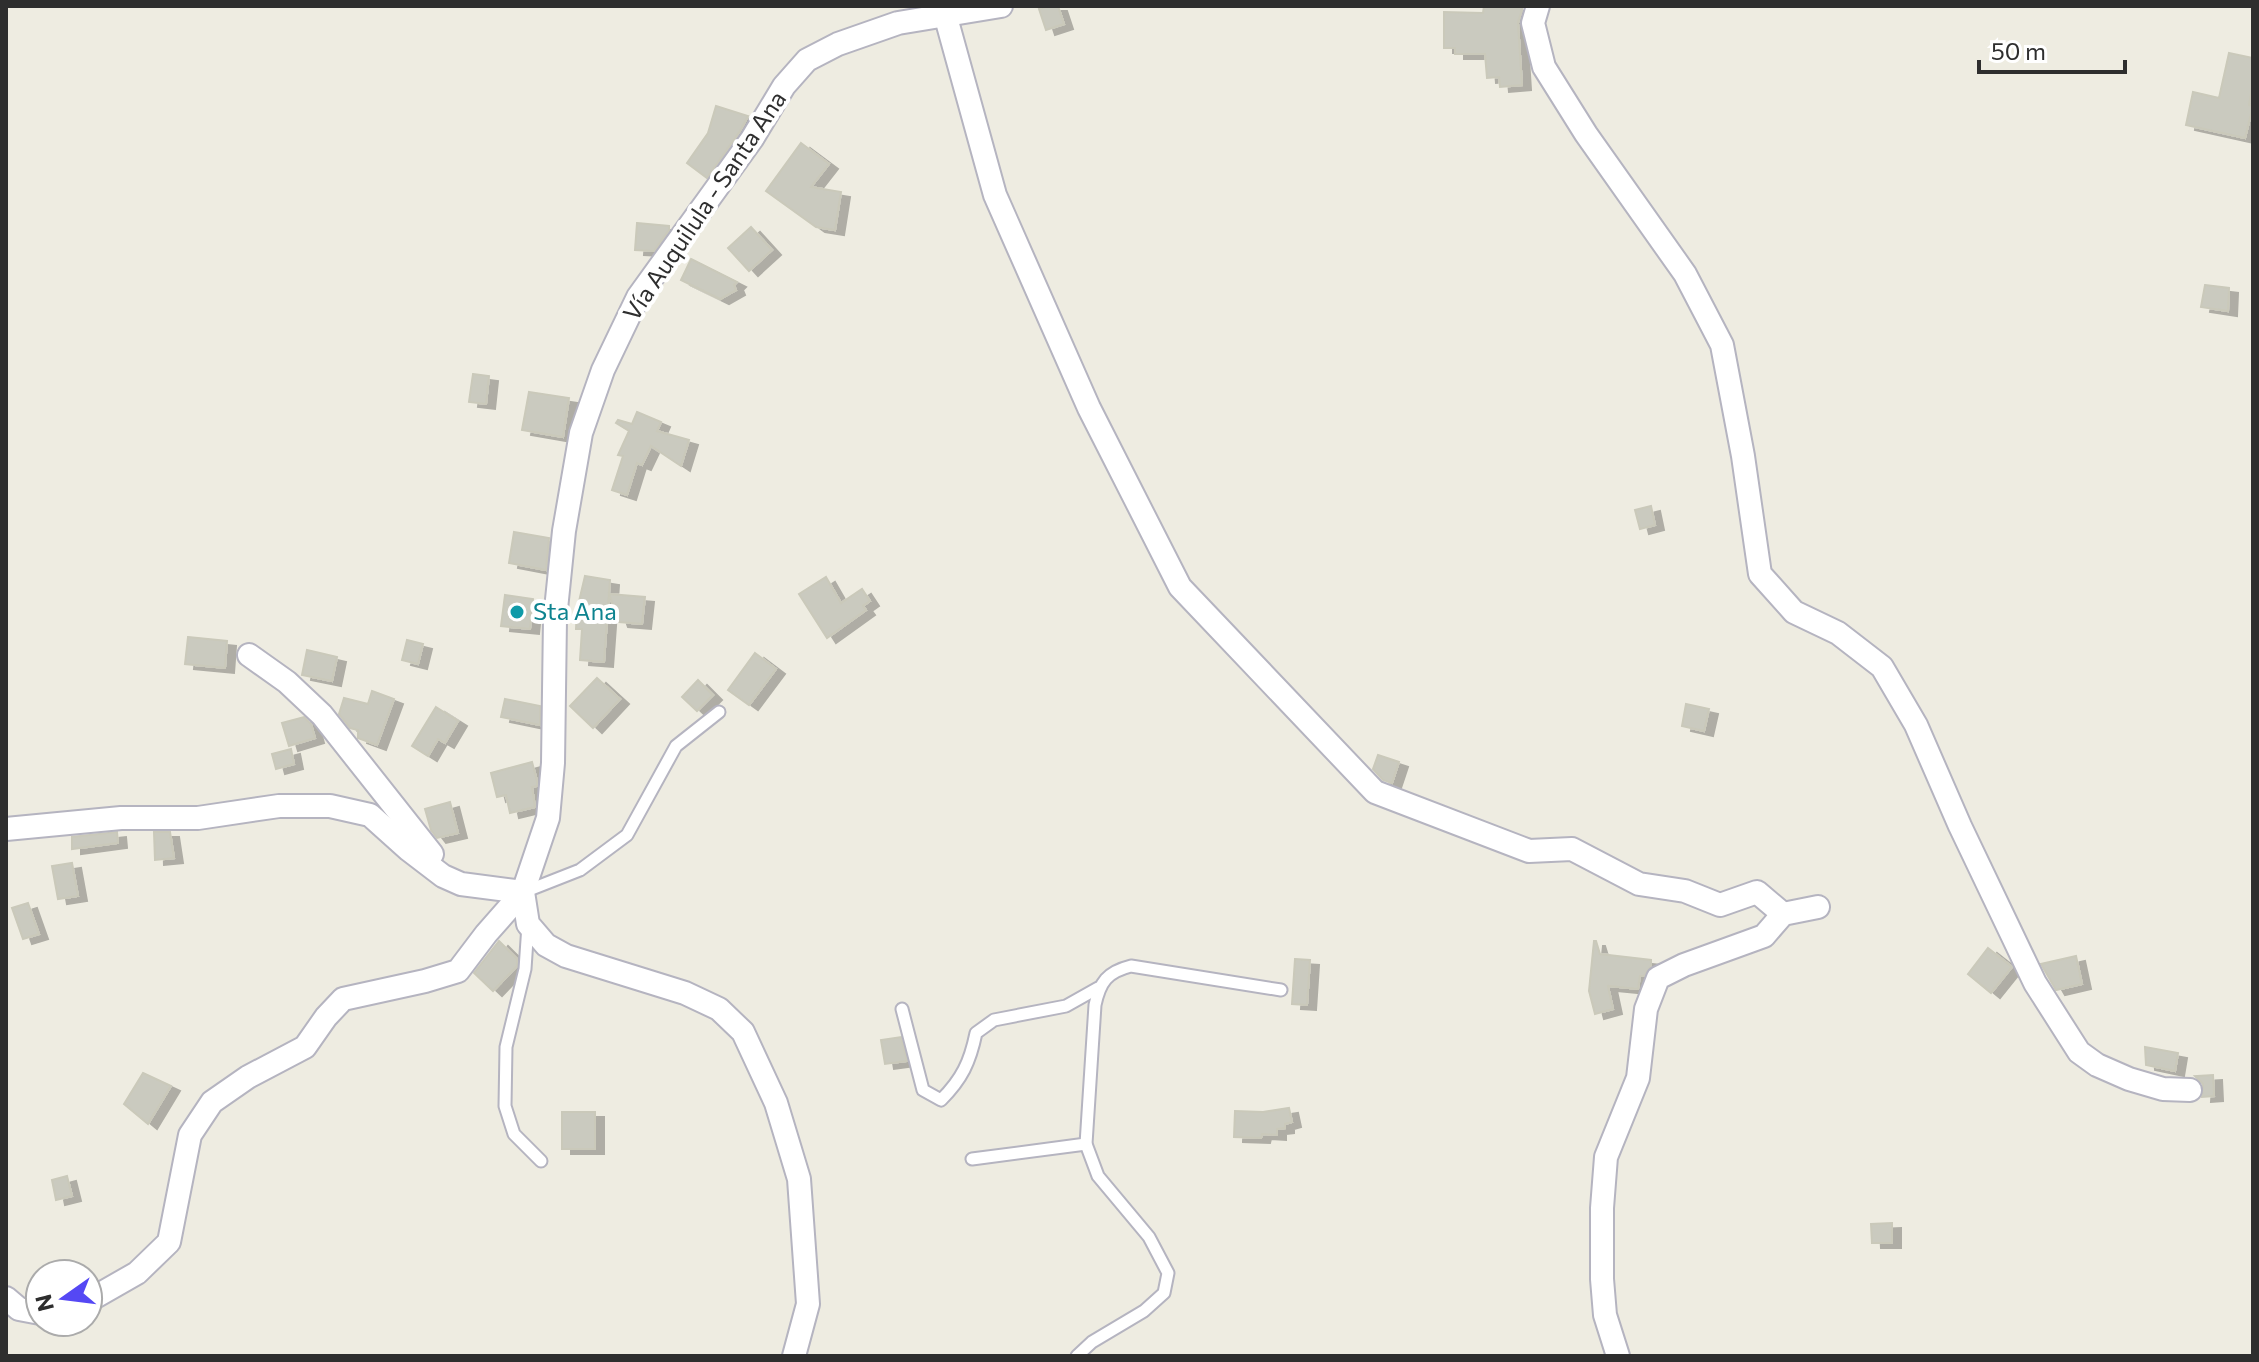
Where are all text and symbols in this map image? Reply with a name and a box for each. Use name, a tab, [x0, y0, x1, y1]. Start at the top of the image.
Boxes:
scale bar	[1979, 24, 2125, 74]
text: 50 m	[1991, 36, 2046, 65]
street label: Vía Auquilula - Santa Ana	[616, 85, 791, 325]
place label: Sta Ana	[533, 596, 617, 625]
marker: Sta Ana	[508, 603, 526, 621]
north arrow	[24, 1258, 104, 1338]
text: N	[29, 1292, 59, 1314]

